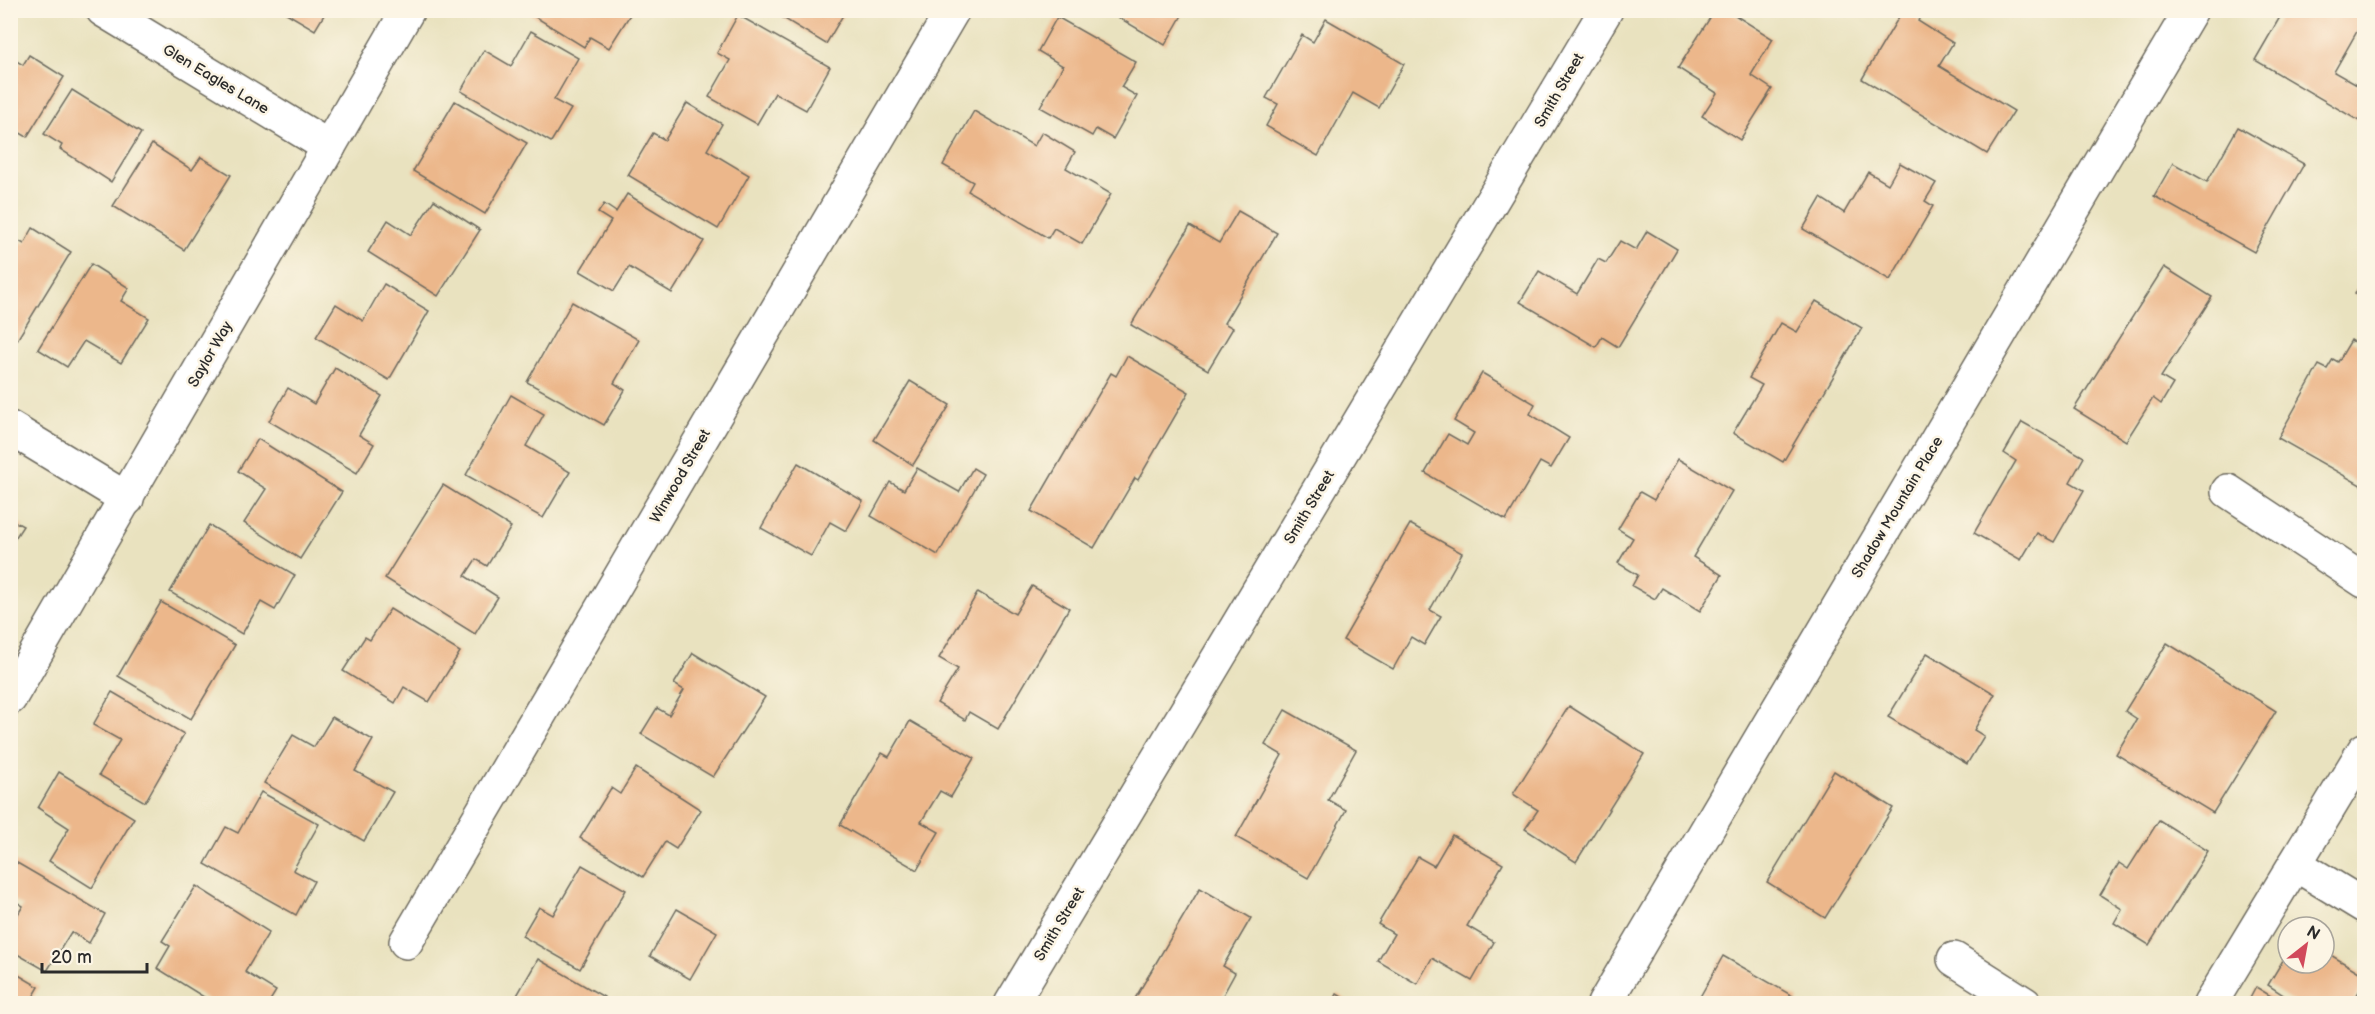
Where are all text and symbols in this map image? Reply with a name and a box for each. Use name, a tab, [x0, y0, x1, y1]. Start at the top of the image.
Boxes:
street label: Glen Eagles Lane	[159, 40, 272, 119]
street label: Smith Street	[1530, 49, 1589, 131]
street label: Saylor Way	[184, 318, 237, 391]
street label: Winwood Street	[646, 426, 715, 527]
street label: Shadow Mountain Place	[1848, 433, 1947, 582]
street label: Smith Street	[1280, 467, 1339, 548]
street label: Smith Street	[1030, 884, 1089, 965]
north arrow	[2276, 915, 2336, 975]
text: N	[2303, 922, 2323, 945]
scale bar	[42, 936, 147, 974]
text: 20 m	[51, 947, 92, 968]

